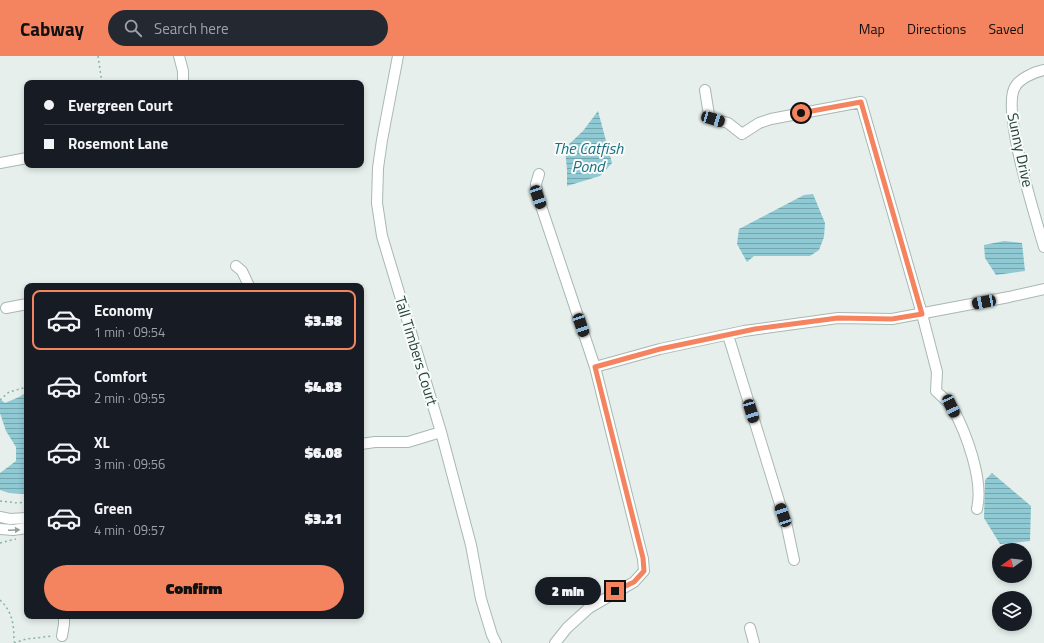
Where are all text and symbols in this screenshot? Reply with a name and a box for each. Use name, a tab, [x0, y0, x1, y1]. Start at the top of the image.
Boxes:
search box	[108, 10, 388, 46]
text: Cabway	[20, 14, 84, 43]
icon: search	[122, 17, 144, 39]
text: Search here	[154, 17, 229, 40]
text: Map	[859, 18, 885, 39]
text: Directions	[907, 18, 966, 39]
text: Saved	[988, 18, 1024, 39]
text: Evergreen Court	[68, 94, 173, 117]
route start	[792, 104, 810, 122]
car	[700, 110, 726, 128]
street label: Sunny Drive	[1001, 111, 1040, 189]
text: Rosemont Lane	[68, 132, 168, 155]
water label: The Catfish Pond	[553, 136, 624, 178]
car	[528, 184, 548, 210]
street label: Tall Timbers Court	[389, 293, 444, 409]
car	[971, 294, 997, 310]
text: Economy	[94, 299, 153, 322]
icon: car	[46, 302, 82, 338]
text: $3.58	[305, 309, 342, 332]
car	[571, 312, 591, 338]
text: 1 min · 09:54	[94, 322, 165, 342]
text: Comfort	[94, 365, 147, 388]
icon: car	[46, 368, 82, 404]
text: $4.83	[305, 375, 342, 398]
text: 2 min · 09:55	[94, 388, 165, 408]
car	[940, 393, 962, 419]
car	[742, 398, 760, 424]
text: XL	[94, 431, 110, 454]
icon: car	[46, 434, 82, 470]
text: $6.08	[305, 441, 342, 464]
text: 3 min · 09:56	[94, 454, 165, 474]
text: Green	[94, 497, 132, 520]
icon: car	[46, 500, 82, 536]
car	[773, 502, 793, 528]
text: $3.21	[305, 507, 342, 530]
text: 4 min · 09:57	[94, 520, 165, 540]
one-way arrow	[8, 526, 20, 533]
north arrow	[992, 543, 1032, 583]
map controls	[992, 543, 1032, 631]
button: Confirm	[44, 565, 344, 611]
callout: 2 min	[535, 577, 601, 605]
text: 2 min	[552, 581, 584, 601]
route end	[606, 582, 624, 600]
button: layers	[992, 591, 1032, 631]

